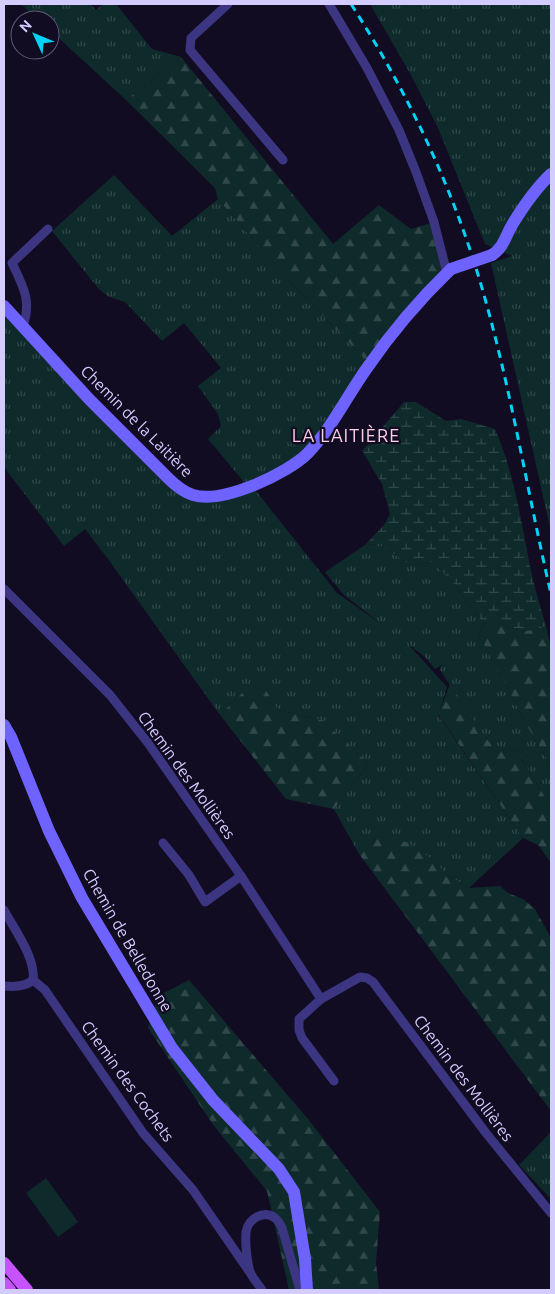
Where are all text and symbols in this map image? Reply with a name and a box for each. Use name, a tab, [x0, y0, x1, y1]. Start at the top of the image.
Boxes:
north arrow	[10, 10, 60, 60]
text: N	[16, 17, 35, 35]
street label: Chemin de la Laitière	[77, 361, 197, 481]
district label: LA LAITIÈRE	[292, 424, 400, 445]
street label: Chemin des Mollières	[135, 708, 239, 842]
street label: Chemin de Belledonne	[80, 865, 176, 1015]
street label: Chemin des Mollières	[411, 1011, 517, 1145]
street label: Chemin des Cochets	[78, 1017, 178, 1145]

